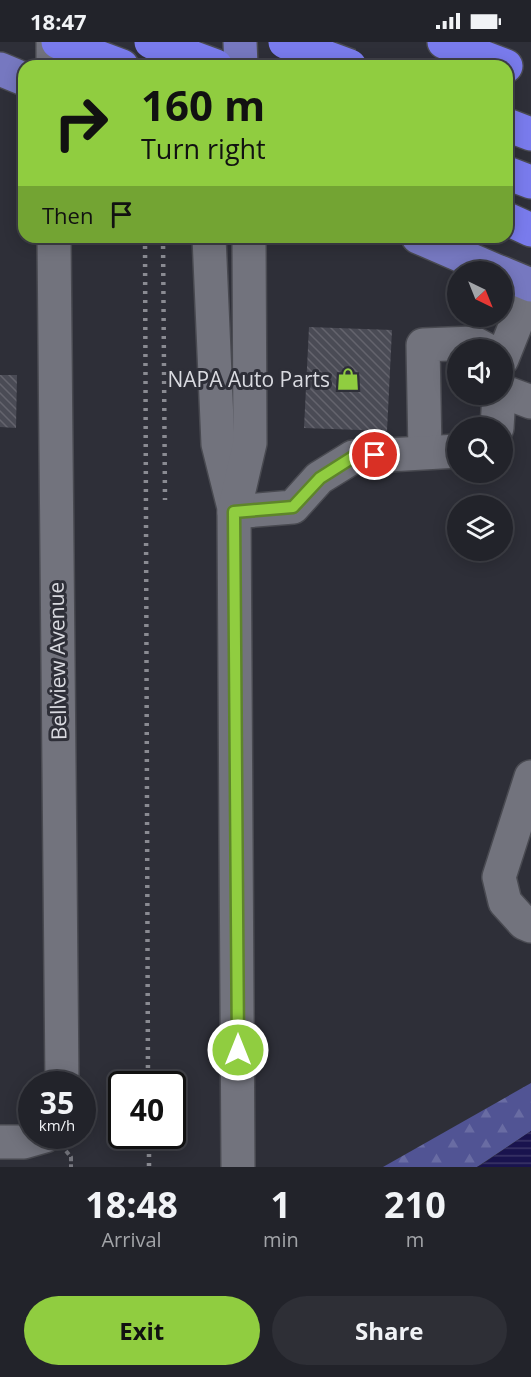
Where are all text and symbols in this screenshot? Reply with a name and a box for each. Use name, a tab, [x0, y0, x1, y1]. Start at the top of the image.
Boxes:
text: 18:47	[30, 6, 87, 36]
text: 160 m	[141, 76, 265, 133]
icon: right	[42, 84, 120, 162]
text: Turn right	[141, 130, 266, 167]
icon: arrive	[105, 198, 138, 231]
text: Then	[42, 200, 93, 230]
north arrow	[447, 261, 513, 327]
map controls	[447, 261, 513, 561]
button: sound	[447, 339, 513, 405]
place label: NAPA Auto Parts	[167, 365, 330, 393]
shop icon: NAPA Auto Parts	[335, 366, 361, 392]
button: search	[447, 417, 513, 483]
pin	[349, 429, 400, 480]
icon: arrive	[358, 438, 391, 471]
button: layers	[447, 495, 513, 561]
street label: Bellview Avenue	[42, 582, 72, 740]
position arrow	[206, 1018, 270, 1082]
speed limit sign: 40	[108, 1071, 186, 1149]
text: 35	[40, 1082, 74, 1123]
text: km/h	[39, 1115, 75, 1135]
text: 18:48	[85, 1180, 178, 1229]
text: 1	[271, 1180, 291, 1229]
text: 210	[384, 1180, 446, 1229]
text: Arrival	[101, 1226, 162, 1253]
text: min	[263, 1226, 299, 1253]
text: m	[406, 1226, 424, 1253]
button: Exit	[24, 1296, 260, 1365]
button: Share	[272, 1296, 507, 1365]

